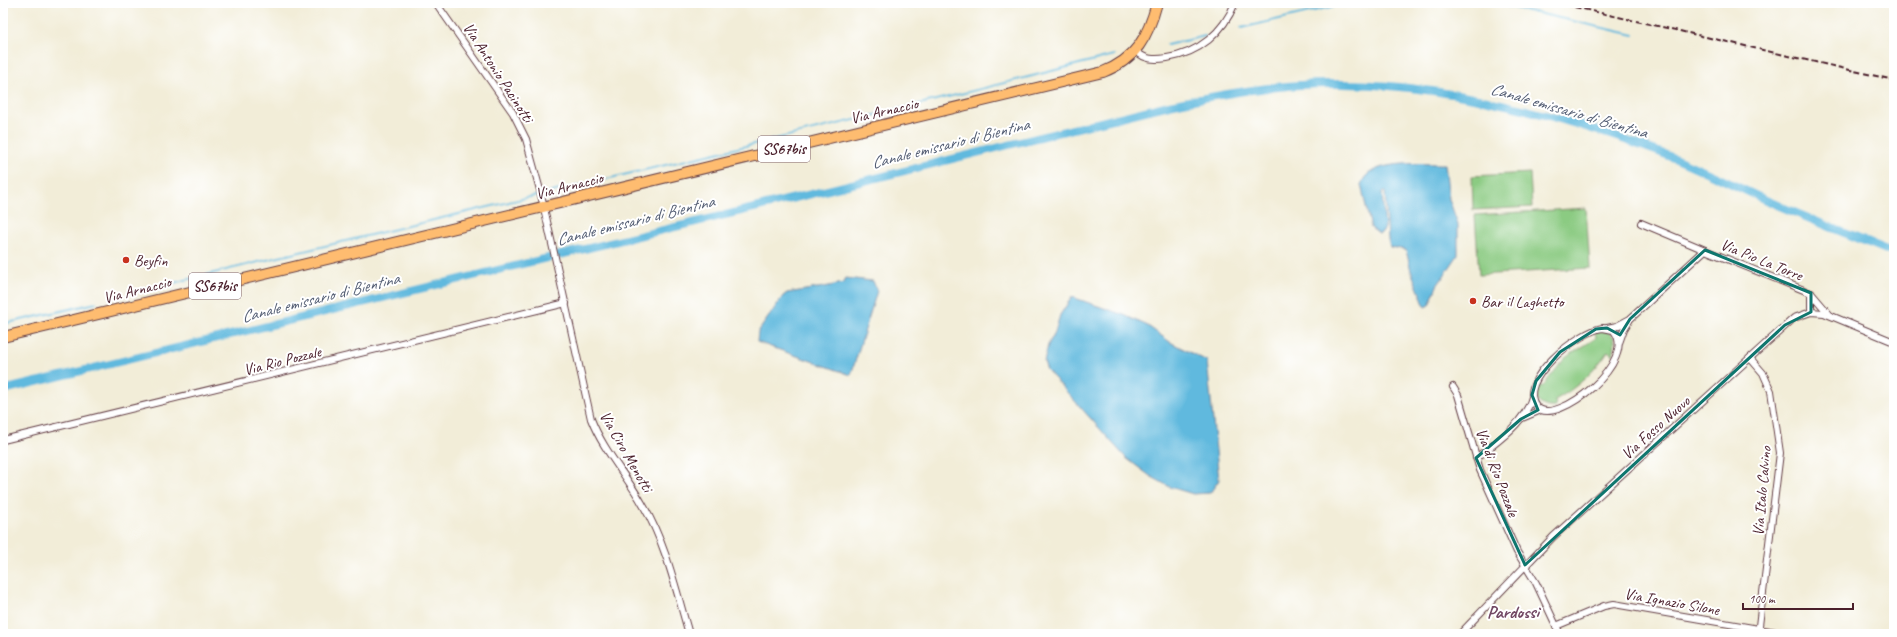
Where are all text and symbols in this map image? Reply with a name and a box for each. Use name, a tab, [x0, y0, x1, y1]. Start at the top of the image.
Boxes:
street label: Via Antonio Pacinotti	[458, 19, 539, 128]
water label: Canale emissario di Bientina	[1488, 78, 1651, 143]
street label: Via Arnaccio	[848, 93, 922, 128]
water label: Canale emissario di Bientina	[869, 113, 1033, 173]
road number: SS67bis	[758, 136, 810, 162]
street label: Via Arnaccio	[533, 167, 607, 204]
water label: Canale emissario di Bientina	[554, 190, 718, 250]
street label: Via Pio La Torre	[1718, 234, 1807, 286]
place label: Beyfin	[134, 251, 168, 271]
marker: Beyfin	[121, 255, 131, 265]
water label: Canale emissario di Bientina	[239, 267, 403, 327]
street label: Via Arnaccio	[101, 271, 175, 308]
road number: SS67bis	[189, 273, 241, 299]
place label: Bar il Laghetto	[1481, 292, 1566, 312]
marker: Bar il Laghetto	[1468, 296, 1478, 306]
street label: Via Rio Pozzale	[242, 341, 325, 380]
street label: Via Fosso Nuovo	[1617, 391, 1695, 464]
street label: Via Ciro Menotti	[595, 407, 658, 497]
street label: Via di Rio Pozzale	[1471, 425, 1524, 521]
street label: Via Italo Calvino	[1748, 444, 1776, 537]
street label: Via Ignazio Silone	[1623, 584, 1723, 620]
scale bar	[1743, 585, 1853, 611]
text: 100 m	[1749, 591, 1776, 607]
district label: Pardossi	[1487, 601, 1542, 623]

